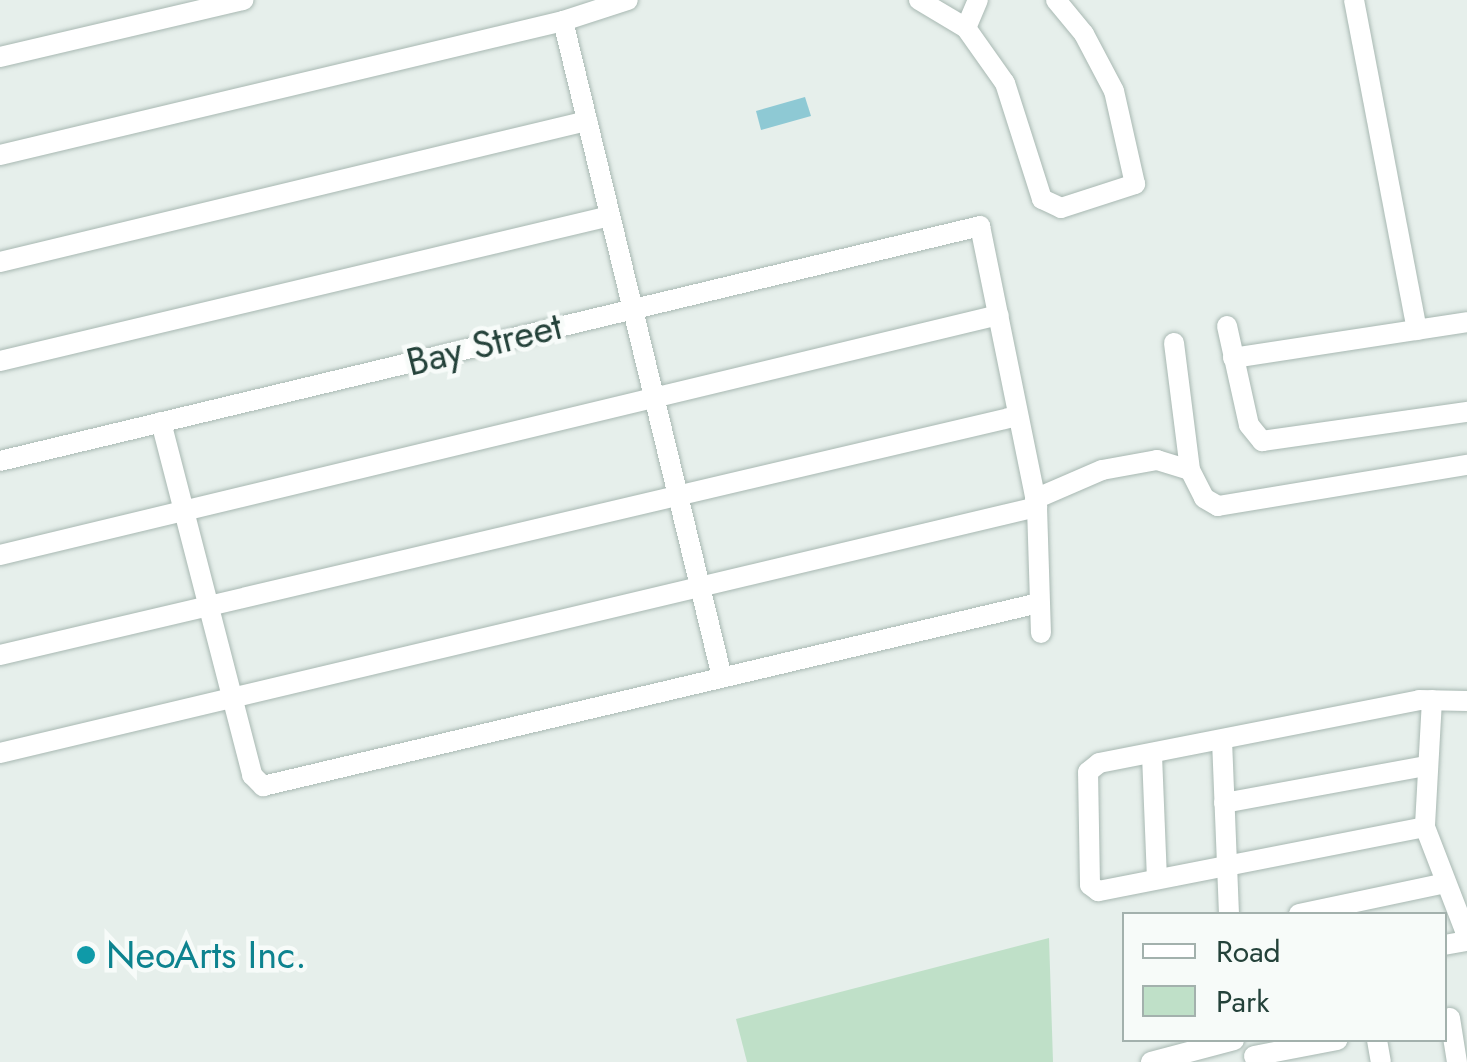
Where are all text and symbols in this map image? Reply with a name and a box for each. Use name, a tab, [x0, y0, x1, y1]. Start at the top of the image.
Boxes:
street label: Bay Street	[402, 303, 566, 385]
legend	[1122, 912, 1447, 1042]
text: Road	[1216, 930, 1281, 973]
place label: NeoArts Inc.	[106, 932, 307, 978]
marker: NeoArts Inc.	[75, 944, 97, 966]
text: Park	[1216, 980, 1269, 1023]

